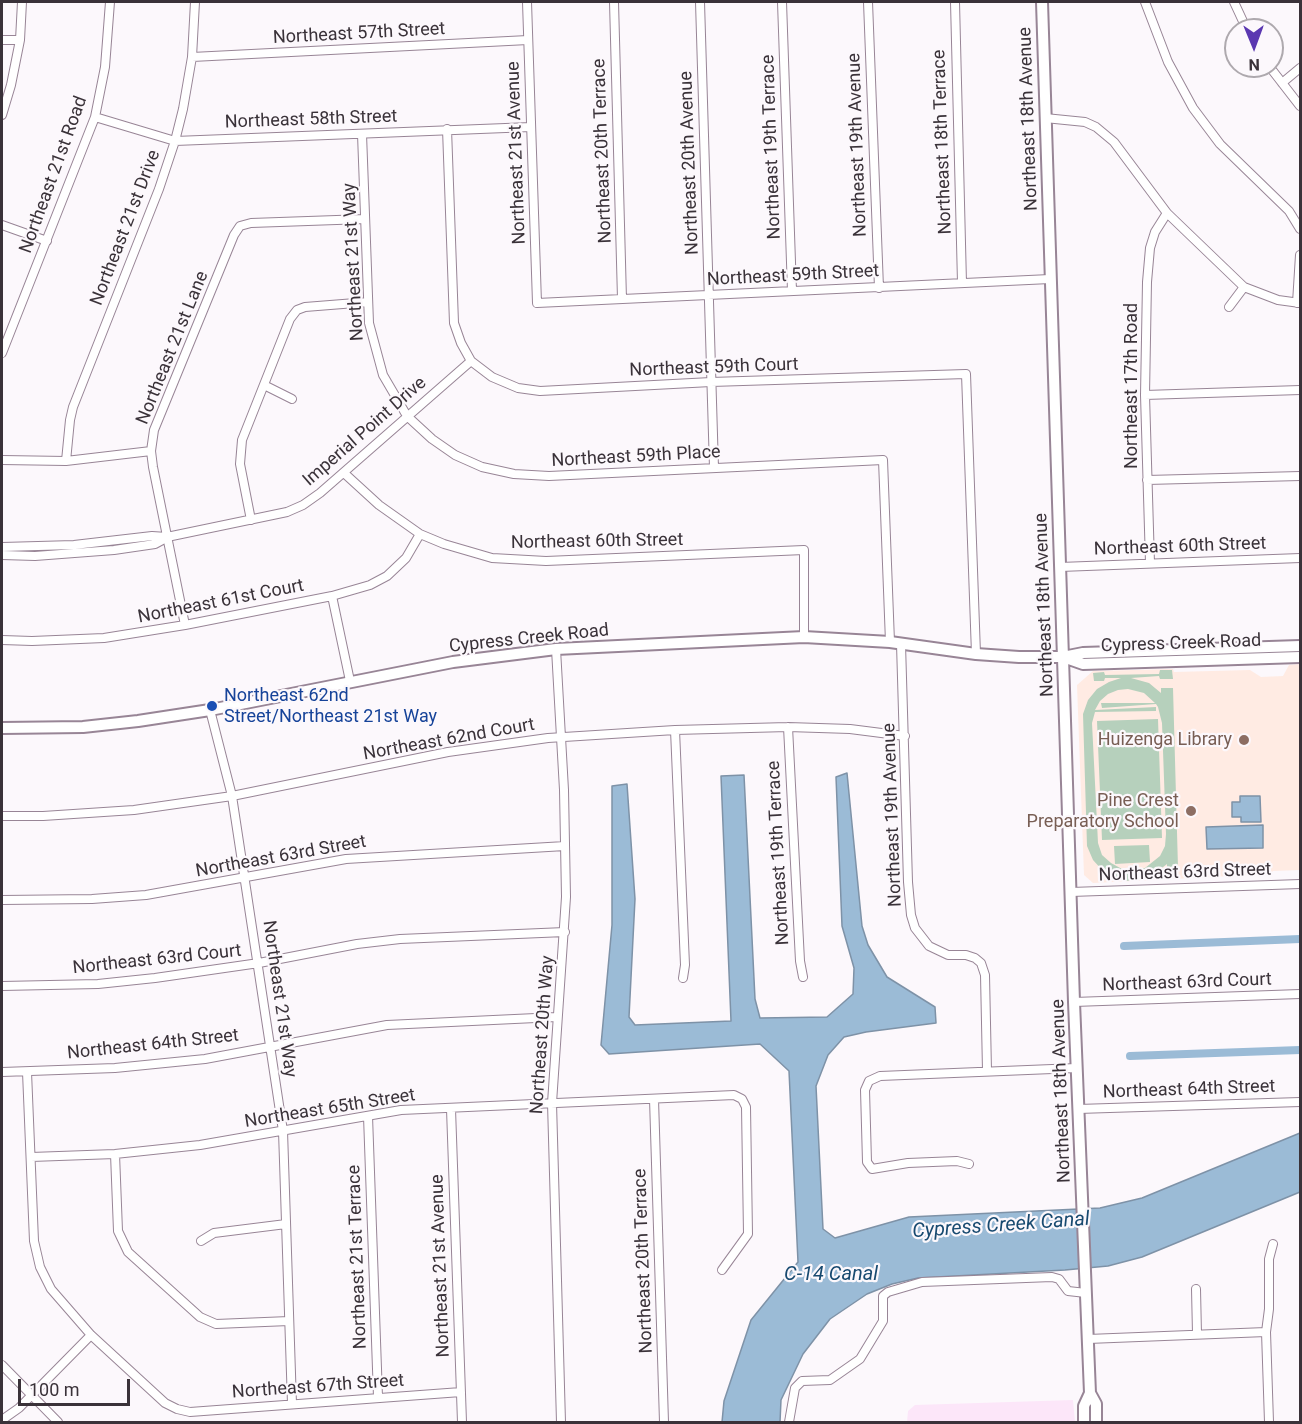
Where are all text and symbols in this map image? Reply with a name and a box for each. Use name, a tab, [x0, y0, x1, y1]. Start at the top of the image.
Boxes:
north arrow	[1224, 18, 1284, 78]
street label: Northeast 57th Street	[272, 19, 446, 49]
street label: Northeast 18th Avenue	[1015, 27, 1043, 211]
street label: Northeast 18th Terrace	[929, 49, 957, 235]
street label: Northeast 19th Avenue	[844, 53, 872, 237]
street label: Northeast 19th Terrace	[758, 54, 786, 240]
text: N	[1248, 55, 1260, 74]
street label: Northeast 20th Terrace	[589, 58, 617, 244]
street label: Northeast 21st Avenue	[503, 61, 531, 245]
street label: Northeast 20th Avenue	[676, 71, 704, 255]
street label: Northeast 21st Road	[16, 93, 92, 257]
street label: Northeast 58th Street	[224, 106, 398, 134]
street label: Northeast 21st Drive	[86, 147, 166, 309]
street label: Northeast 21st Way	[339, 182, 369, 342]
street label: Northeast 59th Street	[706, 261, 880, 291]
street label: Northeast 21st Lane	[132, 268, 214, 428]
street label: Northeast 17th Road	[1121, 303, 1143, 469]
street label: Northeast 59th Court	[629, 354, 799, 382]
street label: Imperial Point Drive	[299, 373, 431, 491]
street label: Northeast 59th Place	[551, 442, 721, 472]
street label: Northeast 18th Avenue	[1031, 513, 1059, 697]
street label: Northeast 60th Street	[511, 530, 683, 554]
street label: Northeast 60th Street	[1093, 533, 1267, 561]
street label: Northeast 61st Court	[136, 575, 306, 629]
street label: Cypress Creek Road	[448, 620, 610, 658]
street label: Cypress Creek Road	[1100, 630, 1262, 658]
place label: Northeast 62nd Street/Northeast 21st Way	[224, 685, 437, 728]
marker: Northeast 62nd Street/Northeast 21st Way	[205, 699, 219, 713]
street label: Northeast 62nd Court	[362, 714, 536, 766]
street label: Northeast 19th Avenue	[879, 723, 907, 907]
place label: Huizenga Library	[1098, 729, 1232, 751]
marker: Huizenga Library	[1237, 733, 1251, 747]
street label: Northeast 19th Terrace	[763, 760, 795, 946]
place label: Pine Crest Preparatory School	[1027, 790, 1179, 832]
marker: Pine Crest Preparatory School	[1184, 804, 1198, 818]
street label: Northeast 63rd Street	[194, 831, 368, 883]
street label: Northeast 63rd Street	[1098, 859, 1272, 887]
street label: Northeast 21st Way	[257, 919, 301, 1079]
street label: Northeast 63rd Court	[72, 940, 242, 980]
street label: Northeast 20th Way	[527, 955, 559, 1115]
street label: Northeast 63rd Court	[1102, 969, 1272, 997]
street label: Northeast 18th Avenue	[1048, 999, 1076, 1183]
street label: Northeast 64th Street	[66, 1025, 240, 1065]
street label: Northeast 64th Street	[1102, 1076, 1276, 1104]
street label: Northeast 65th Street	[243, 1085, 417, 1133]
street label: Northeast 21st Terrace	[344, 1165, 372, 1349]
street label: Northeast 20th Terrace	[630, 1168, 658, 1354]
street label: Northeast 21st Avenue	[427, 1174, 455, 1358]
water label: Cypress Creek Canal	[911, 1208, 1091, 1244]
water label: C-14 Canal	[784, 1263, 878, 1287]
scale bar	[21, 1367, 134, 1405]
street label: Northeast 67th Street	[231, 1370, 405, 1404]
text: 100 m	[29, 1379, 80, 1400]

